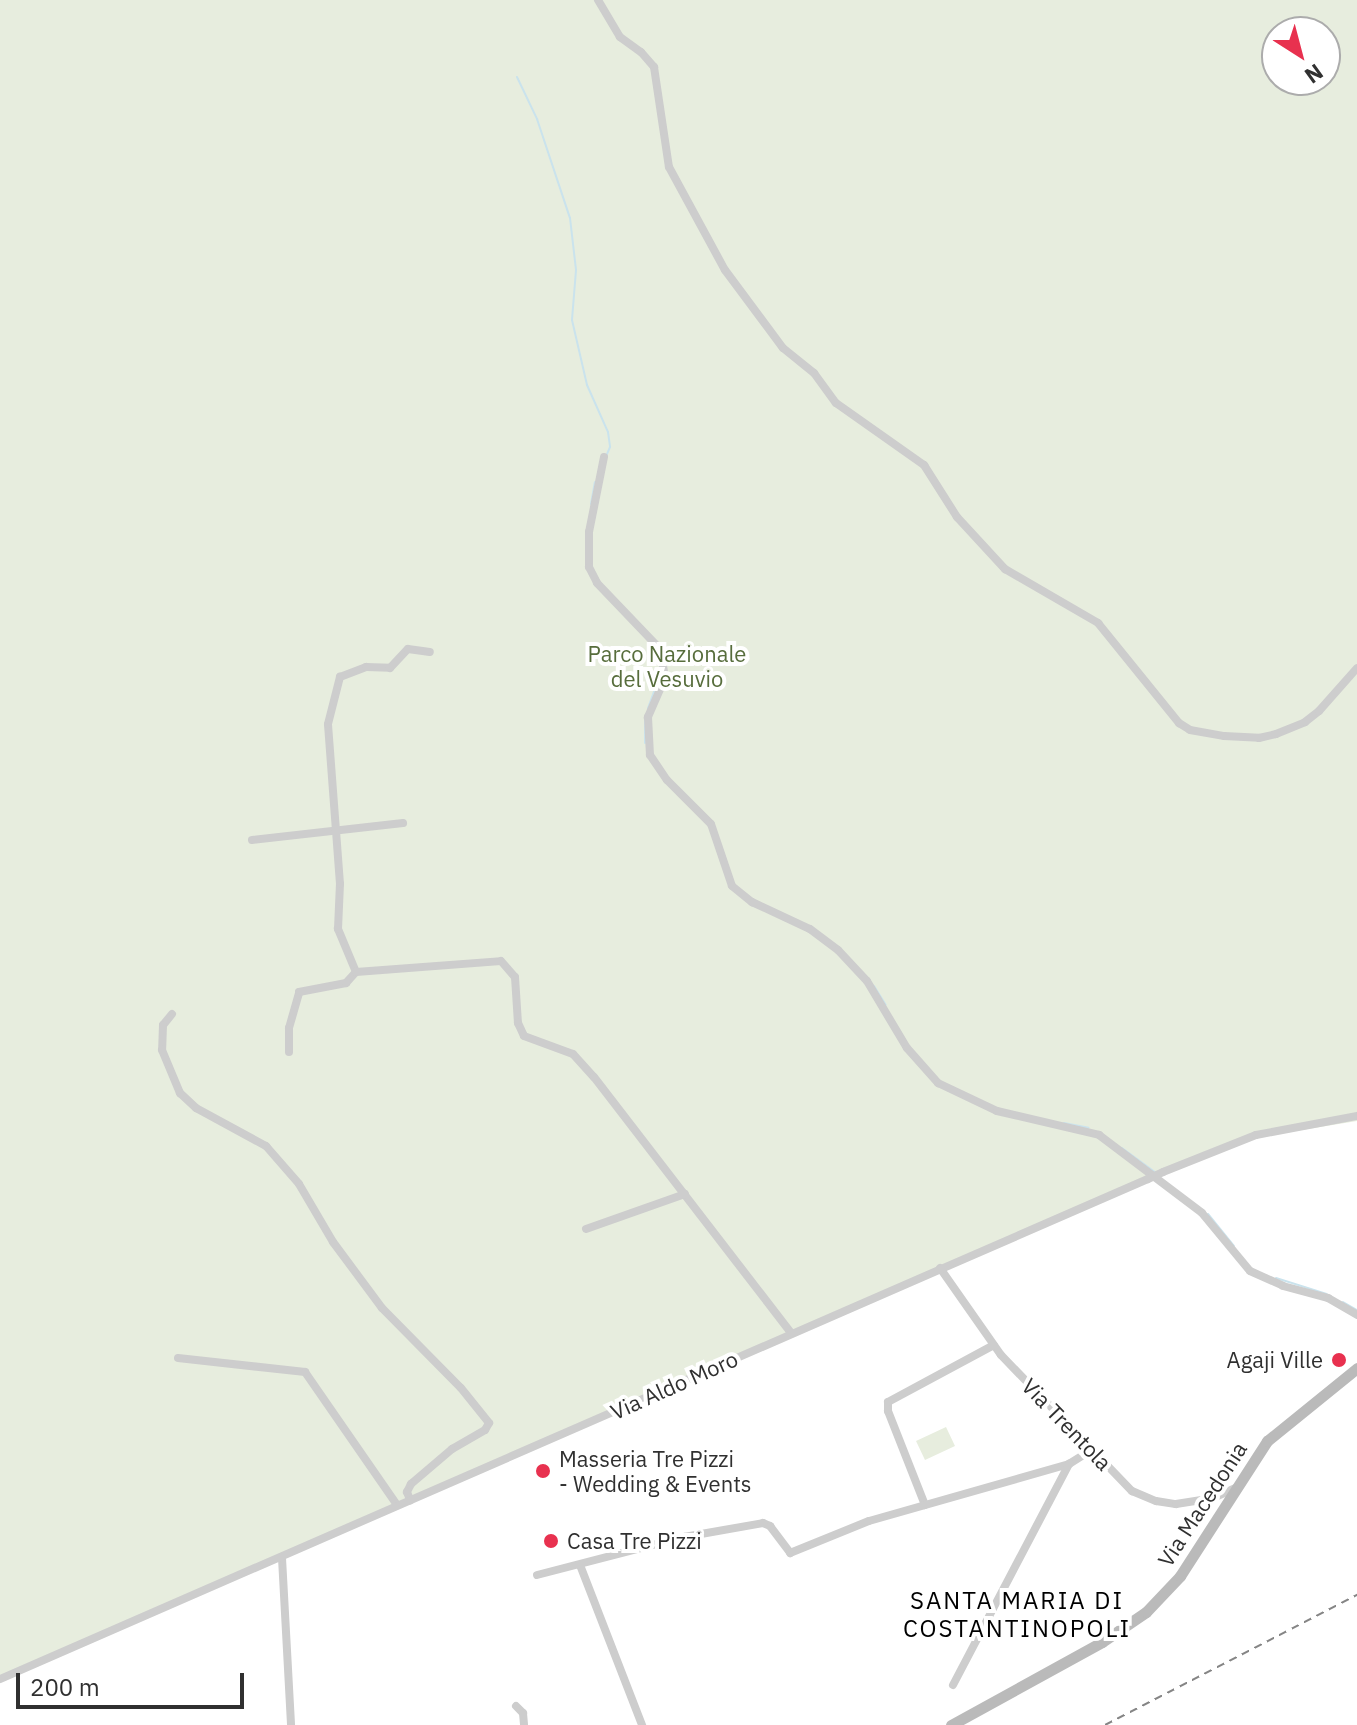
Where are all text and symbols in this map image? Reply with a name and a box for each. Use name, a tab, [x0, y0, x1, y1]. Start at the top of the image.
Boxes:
north arrow	[1261, 16, 1341, 96]
text: N	[1299, 58, 1329, 91]
park label: Parco Nazionale del Vesuvio	[588, 640, 746, 692]
street label: Via Aldo Moro	[606, 1345, 742, 1425]
place label: Agaji Ville	[1227, 1347, 1323, 1373]
marker: Agaji Ville	[1330, 1351, 1348, 1369]
street label: Via Trentola	[1017, 1373, 1117, 1475]
street label: Via Macedonia	[1152, 1437, 1252, 1571]
place label: Masseria Tre Pizzi - Wedding & Events	[559, 1445, 752, 1496]
marker: Masseria Tre Pizzi - Wedding & Events	[534, 1462, 552, 1480]
place label: Casa Tre Pizzi	[567, 1528, 702, 1554]
marker: Casa Tre Pizzi	[542, 1532, 560, 1550]
district label: SANTA MARIA DI COSTANTINOPOLI	[903, 1587, 1131, 1643]
scale bar	[20, 1657, 248, 1707]
text: 200 m	[30, 1671, 100, 1703]

